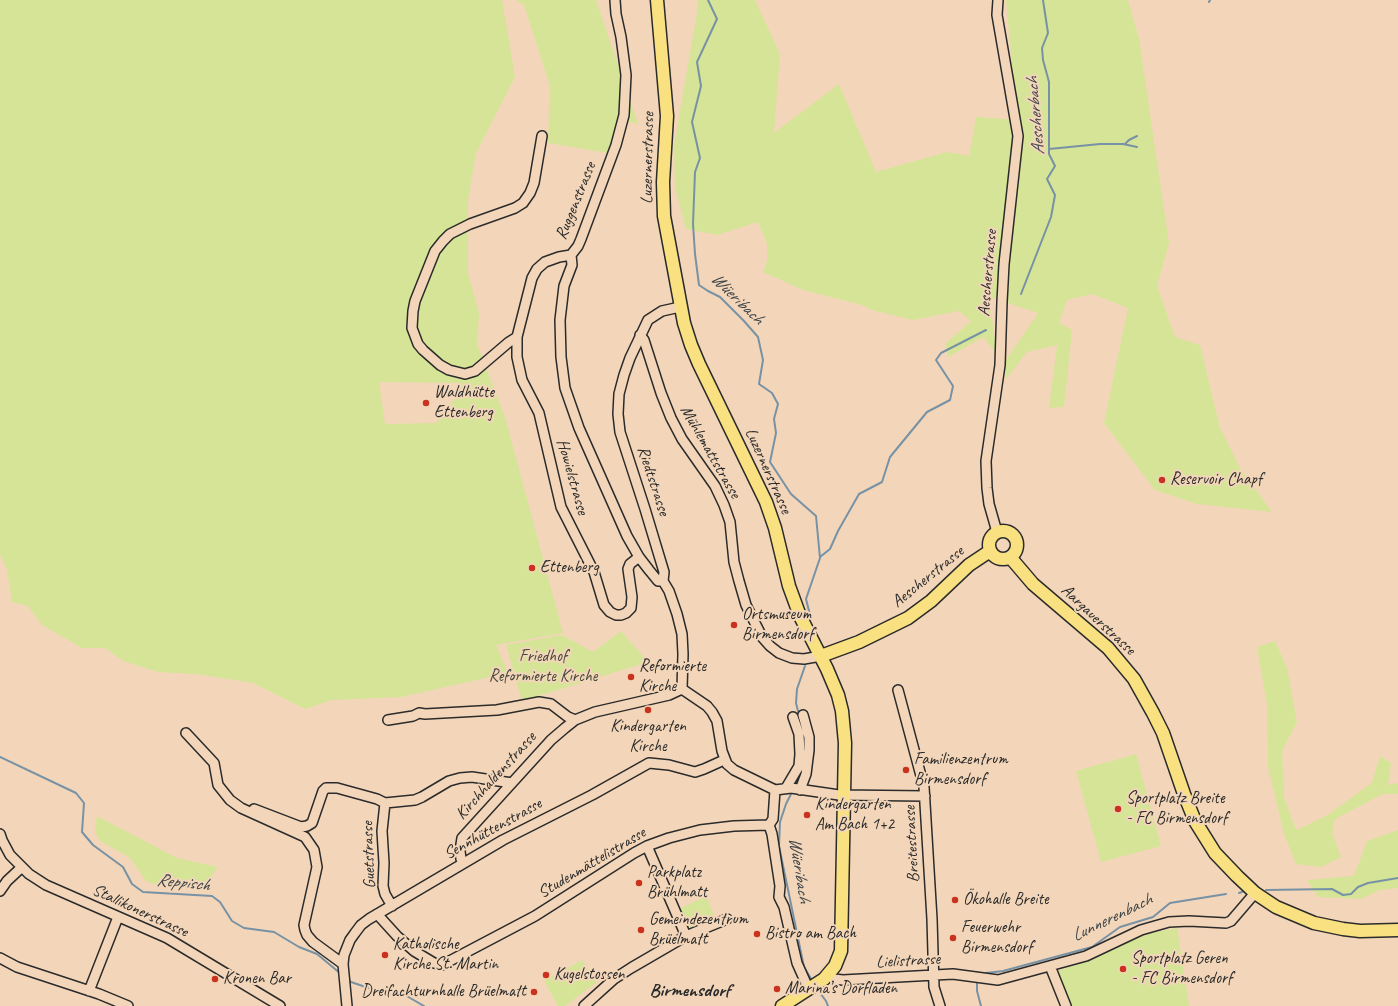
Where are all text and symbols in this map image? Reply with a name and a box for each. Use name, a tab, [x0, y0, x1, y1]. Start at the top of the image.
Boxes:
water label: Aescherbach	[1022, 76, 1050, 156]
street label: Luzernerstrasse	[637, 112, 659, 204]
street label: Ruggenstrasse	[551, 159, 601, 243]
street label: Aescherstrasse	[974, 229, 1002, 317]
water label: Wüeribach	[706, 268, 768, 330]
place label: Waldhütte Ettenberg	[434, 383, 494, 423]
marker: Waldhütte Ettenberg	[421, 398, 431, 408]
street label: Mühlemattstrasse	[675, 402, 745, 502]
street label: Luzernerstrasse	[740, 425, 796, 517]
street label: Howielstrasse	[551, 437, 593, 517]
street label: Riedtstrasse	[632, 444, 674, 518]
place label: Reservoir Chapf	[1170, 470, 1262, 490]
marker: Reservoir Chapf	[1157, 475, 1167, 485]
street label: Aescherstrasse	[888, 542, 968, 612]
place label: Ettenberg	[540, 558, 598, 578]
marker: Ettenberg	[527, 563, 537, 573]
street label: Aargauerstrasse	[1057, 580, 1139, 660]
place label: Ortsmuseum Birmensdorf	[742, 605, 813, 645]
marker: Ortsmuseum Birmensdorf	[729, 620, 739, 630]
park label: Friedhof Reformierte Kirche	[489, 647, 597, 687]
place label: Reformierte Kirche	[639, 657, 706, 697]
marker: Reformierte Kirche	[626, 672, 636, 682]
marker: Kindergarten Kirche	[643, 705, 653, 715]
place label: Kindergarten Kirche	[610, 717, 686, 757]
street label: Kirchhaldenstrasse	[451, 728, 541, 824]
place label: Familienzentrum Birmensdorf	[914, 750, 1008, 790]
marker: Familienzentrum Birmensdorf	[901, 765, 911, 775]
place label: Sportplatz Breite - FC Birmensdorf	[1126, 789, 1227, 829]
street label: Sennhüttenstrasse	[441, 794, 545, 864]
place label: Kindergarten Am Bach 1+2	[815, 795, 894, 835]
marker: Sportplatz Breite - FC Birmensdorf	[1113, 804, 1123, 814]
street label: Breitestrasse	[900, 805, 924, 883]
marker: Kindergarten Am Bach 1+2	[802, 810, 812, 820]
street label: Guetstrasse	[358, 821, 380, 889]
street label: Studenmättelistrasse	[535, 823, 649, 903]
water label: Wüeribach	[783, 836, 815, 904]
place label: Parkplatz Brühlmatt	[647, 863, 707, 903]
water label: Reppisch	[156, 869, 210, 897]
marker: Parkplatz Brühlmatt	[634, 878, 644, 888]
street label: Stallikonerstrasse	[89, 880, 191, 942]
water label: Lunnerenbach	[1068, 889, 1156, 947]
place label: Ökohalle Breite	[963, 890, 1049, 910]
marker: Ökohalle Breite	[950, 895, 960, 905]
place label: Gemeindezentrum Brüelmatt	[649, 910, 748, 950]
place label: Feuerwehr Birmensdorf	[961, 918, 1032, 958]
place label: Bistro am Bach	[765, 924, 856, 944]
marker: Gemeindezentrum Brüelmatt	[636, 925, 646, 935]
marker: Bistro am Bach	[752, 929, 762, 939]
marker: Feuerwehr Birmensdorf	[948, 933, 958, 943]
place label: Katholische Kirche St. Martin	[393, 935, 498, 975]
street label: Lielistrasse	[875, 949, 941, 973]
place label: Sportplatz Geren - FC Birmensdorf	[1131, 949, 1232, 989]
marker: Katholische Kirche St. Martin	[380, 950, 390, 960]
marker: Sportplatz Geren - FC Birmensdorf	[1118, 964, 1128, 974]
place label: Kugelstossen	[554, 965, 624, 985]
place label: Kronen Bar	[223, 969, 291, 989]
marker: Kugelstossen	[541, 970, 551, 980]
marker: Kronen Bar	[210, 974, 220, 984]
place label: Marina’s Dorfladen	[785, 979, 897, 999]
district label: Birmensdorf	[649, 980, 731, 1002]
place label: Dreifachturnhalle Brüelmatt	[361, 982, 526, 1002]
marker: Marina’s Dorfladen	[772, 984, 782, 994]
marker: Dreifachturnhalle Brüelmatt	[529, 987, 539, 997]

